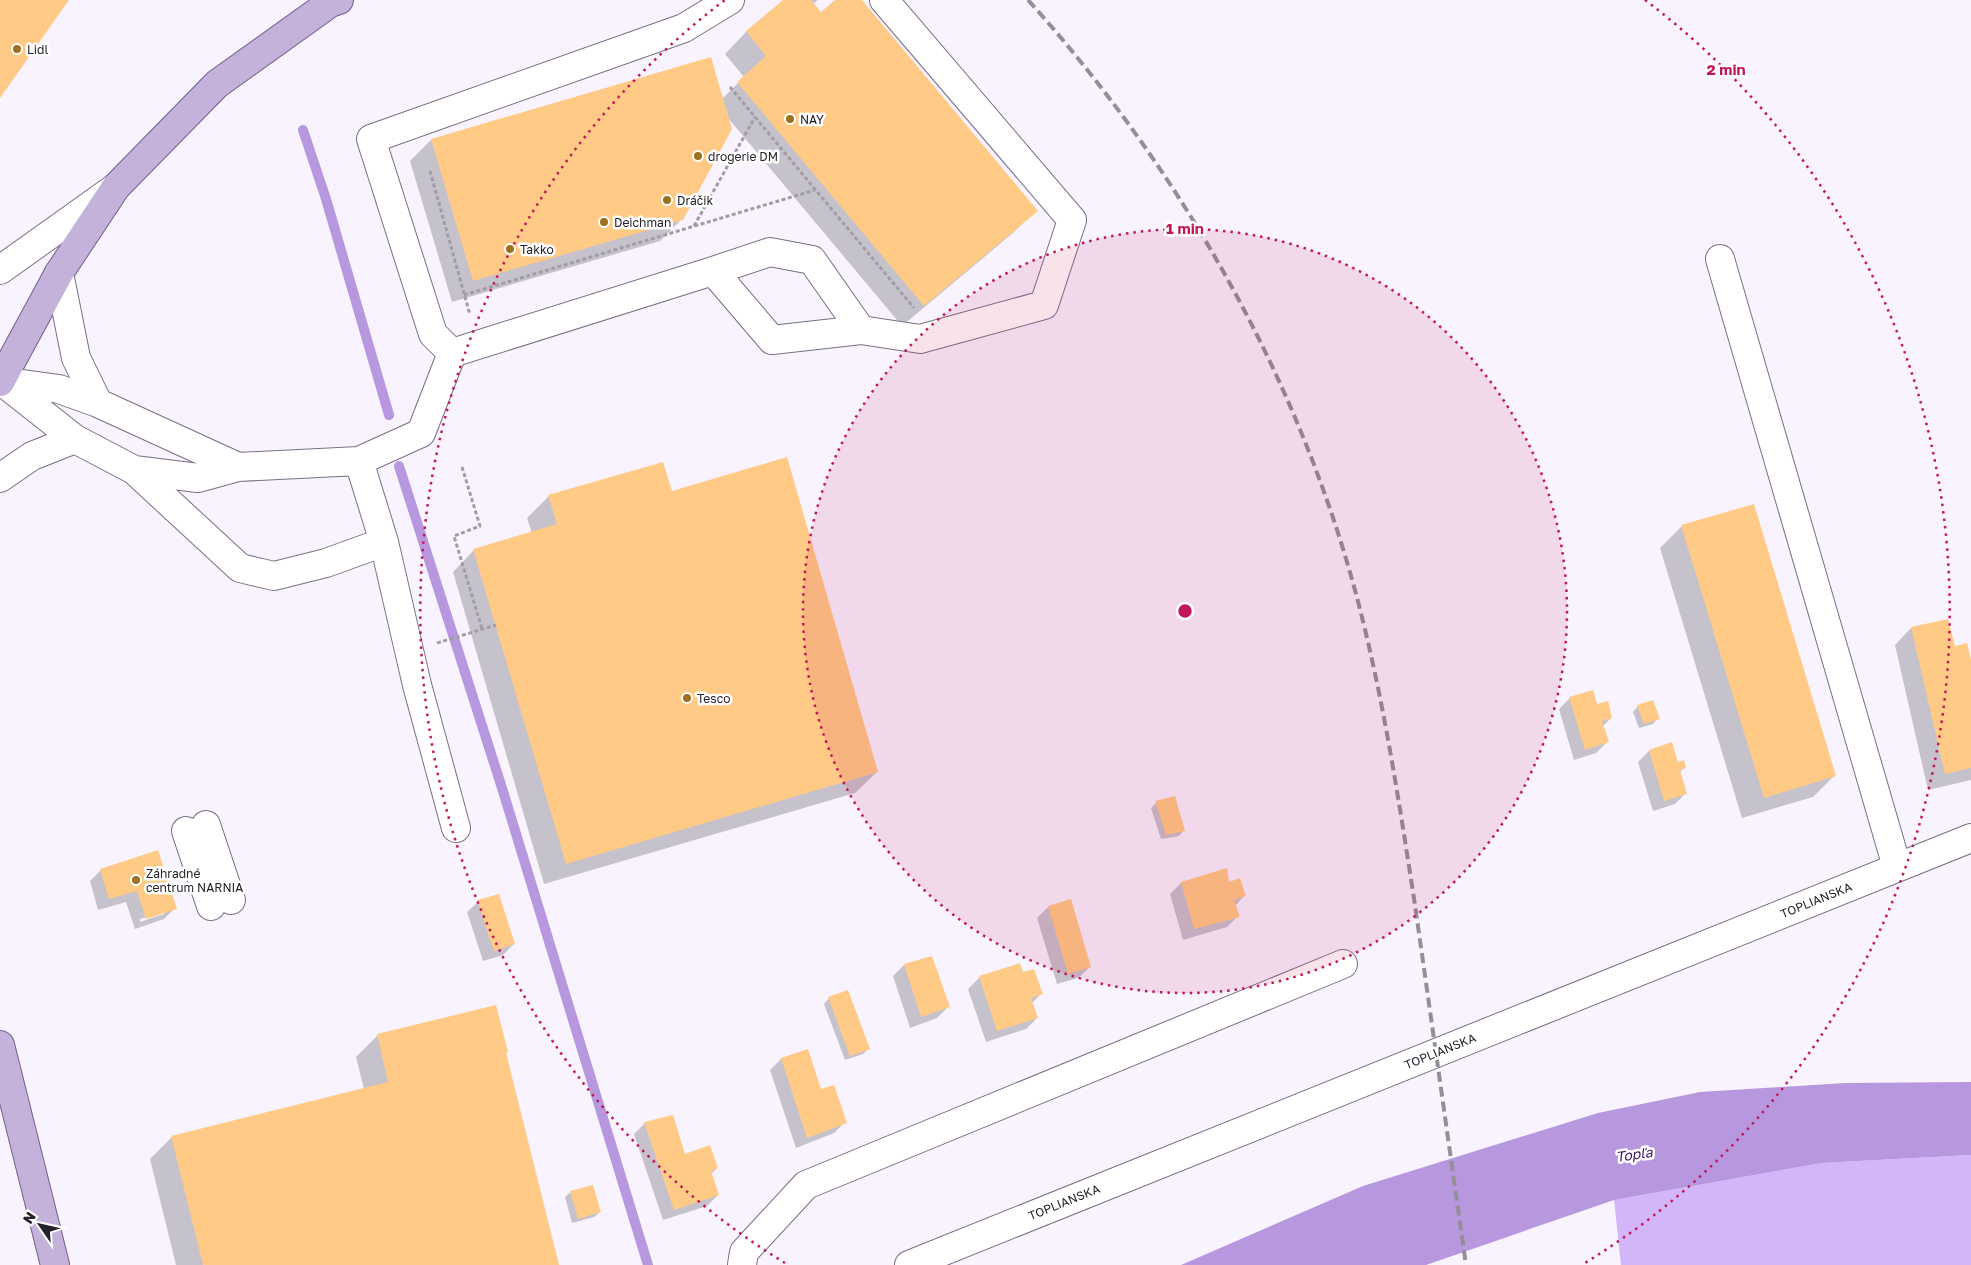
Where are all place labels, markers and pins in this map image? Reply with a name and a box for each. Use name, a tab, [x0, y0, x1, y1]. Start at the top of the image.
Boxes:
place label: Lidl	[27, 42, 48, 57]
marker: Lidl	[11, 43, 23, 55]
place label: NAY	[800, 112, 824, 127]
marker: NAY	[784, 113, 796, 125]
place label: drogerie DM	[708, 149, 778, 164]
marker: drogerie DM	[692, 150, 704, 162]
place label: Dráčik	[677, 193, 713, 208]
marker: Dráčik	[661, 194, 673, 206]
place label: Deichman	[614, 215, 671, 230]
marker: Deichman	[598, 216, 610, 228]
place label: Takko	[520, 242, 554, 257]
marker: Takko	[504, 243, 516, 255]
centre of rings	[1176, 602, 1194, 620]
place label: Tesco	[697, 691, 730, 706]
marker: Tesco	[681, 692, 693, 704]
place label: Záhradné centrum NARNIA	[146, 866, 243, 895]
marker: Záhradné centrum NARNIA	[130, 874, 142, 886]

